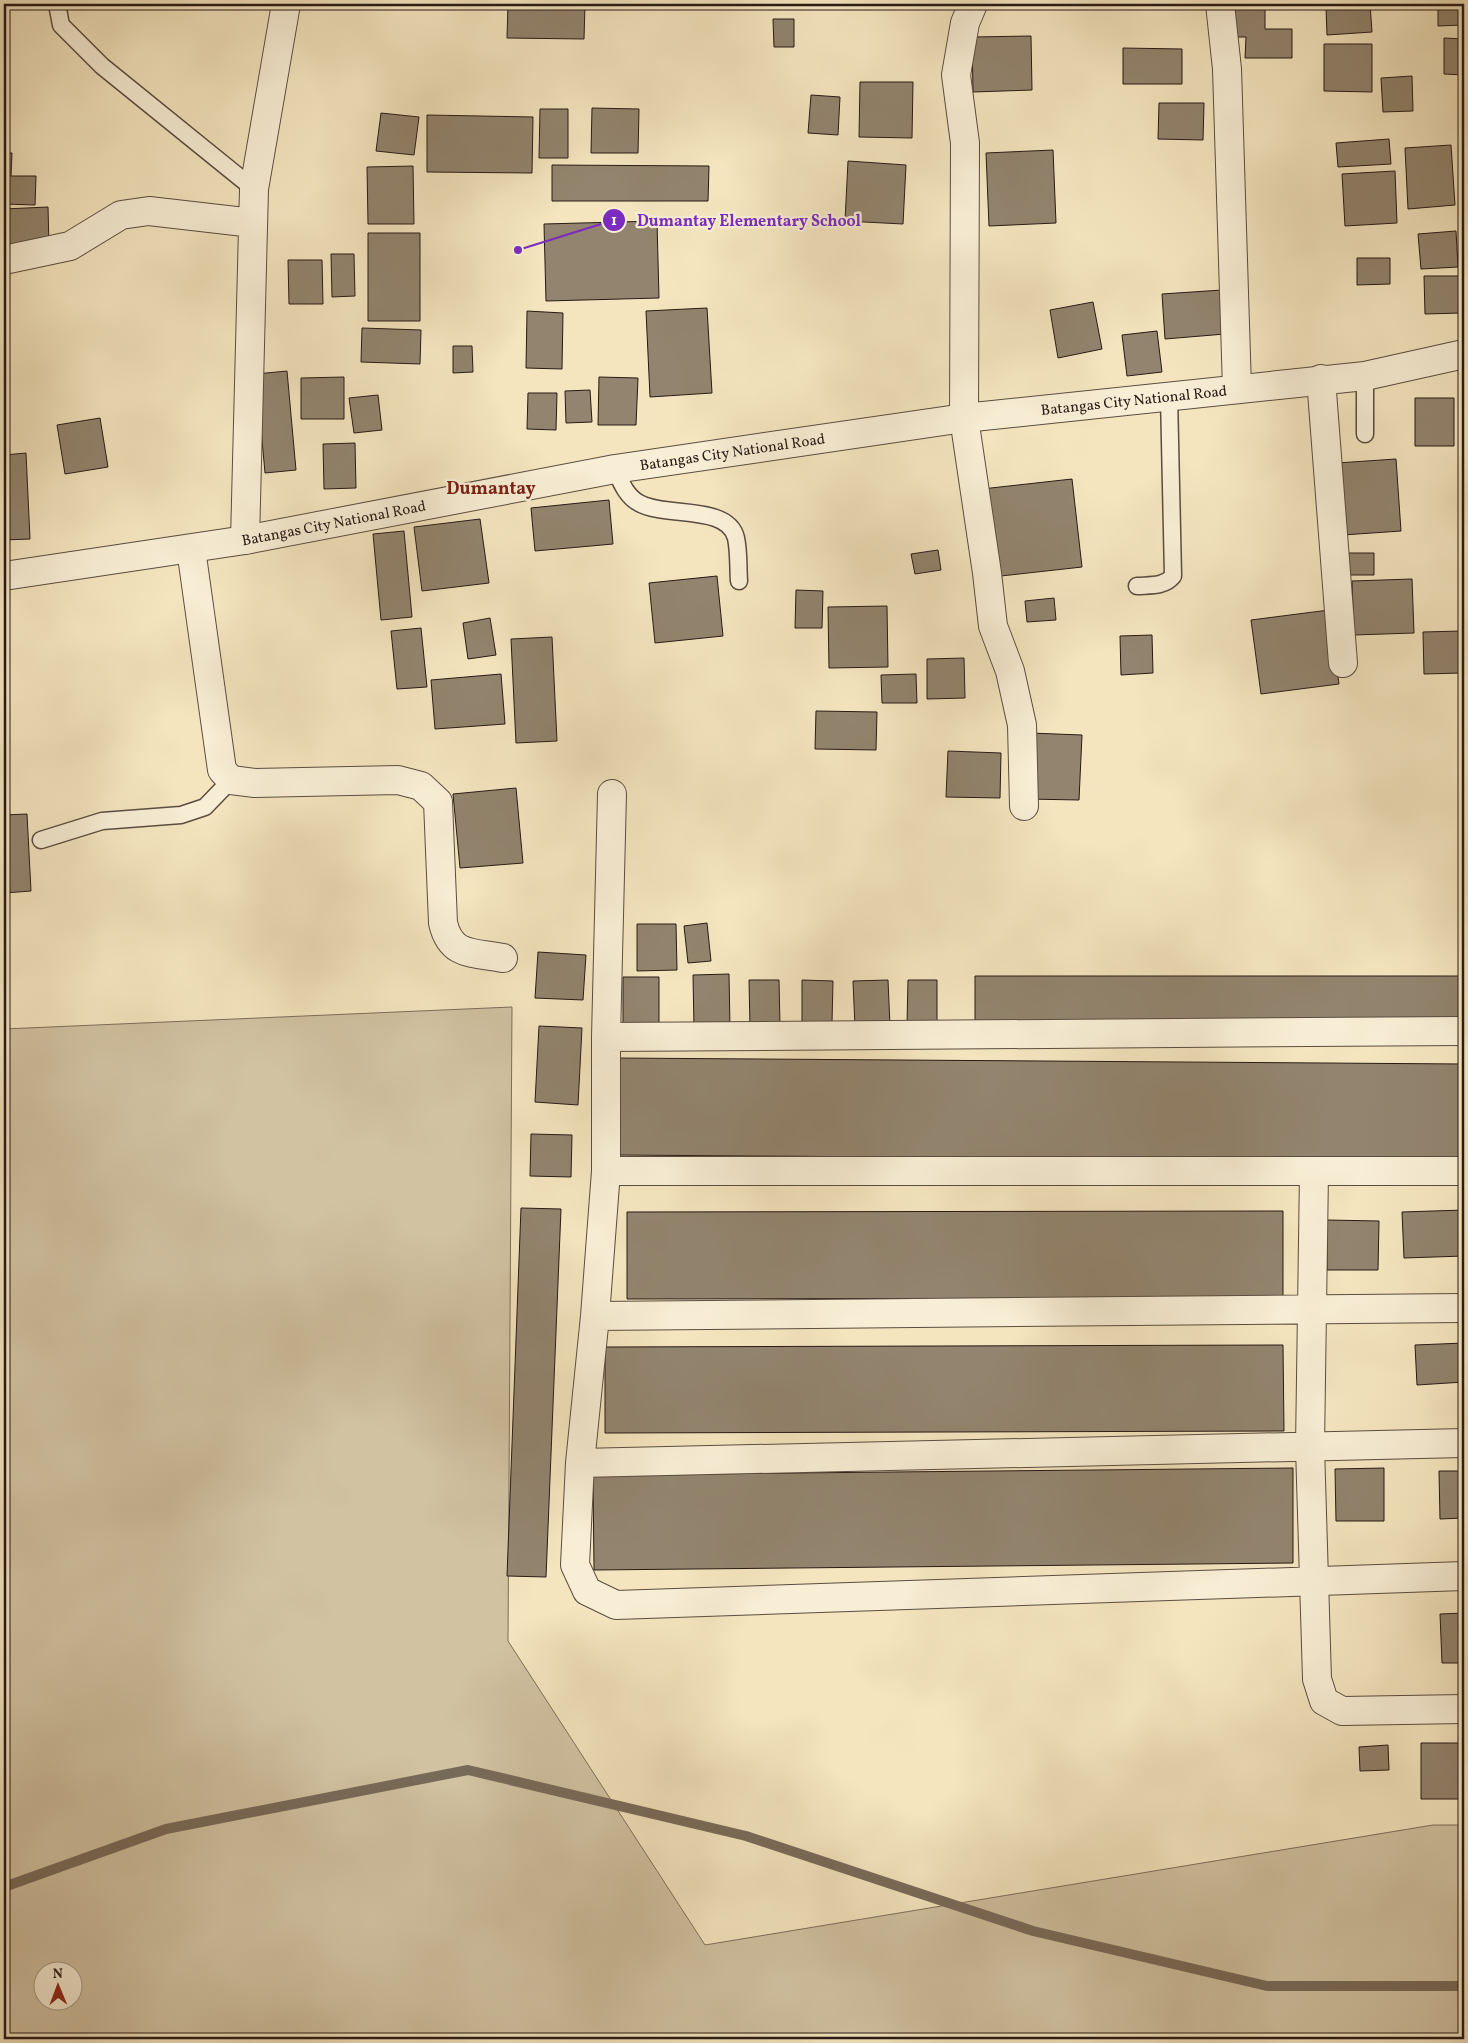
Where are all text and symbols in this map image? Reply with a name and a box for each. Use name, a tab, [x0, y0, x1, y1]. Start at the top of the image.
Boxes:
callout: Dumantay Elementary School	[602, 204, 871, 235]
text: 1	[611, 211, 617, 232]
text: Dumantay Elementary School	[637, 211, 862, 233]
street label: Batangas City National Road	[1040, 381, 1228, 422]
street label: Batangas City National Road	[638, 429, 827, 477]
district label: Dumantay	[446, 477, 536, 502]
street label: Batangas City National Road	[240, 496, 428, 552]
north arrow	[32, 1960, 82, 2010]
text: N	[53, 1965, 63, 1984]

